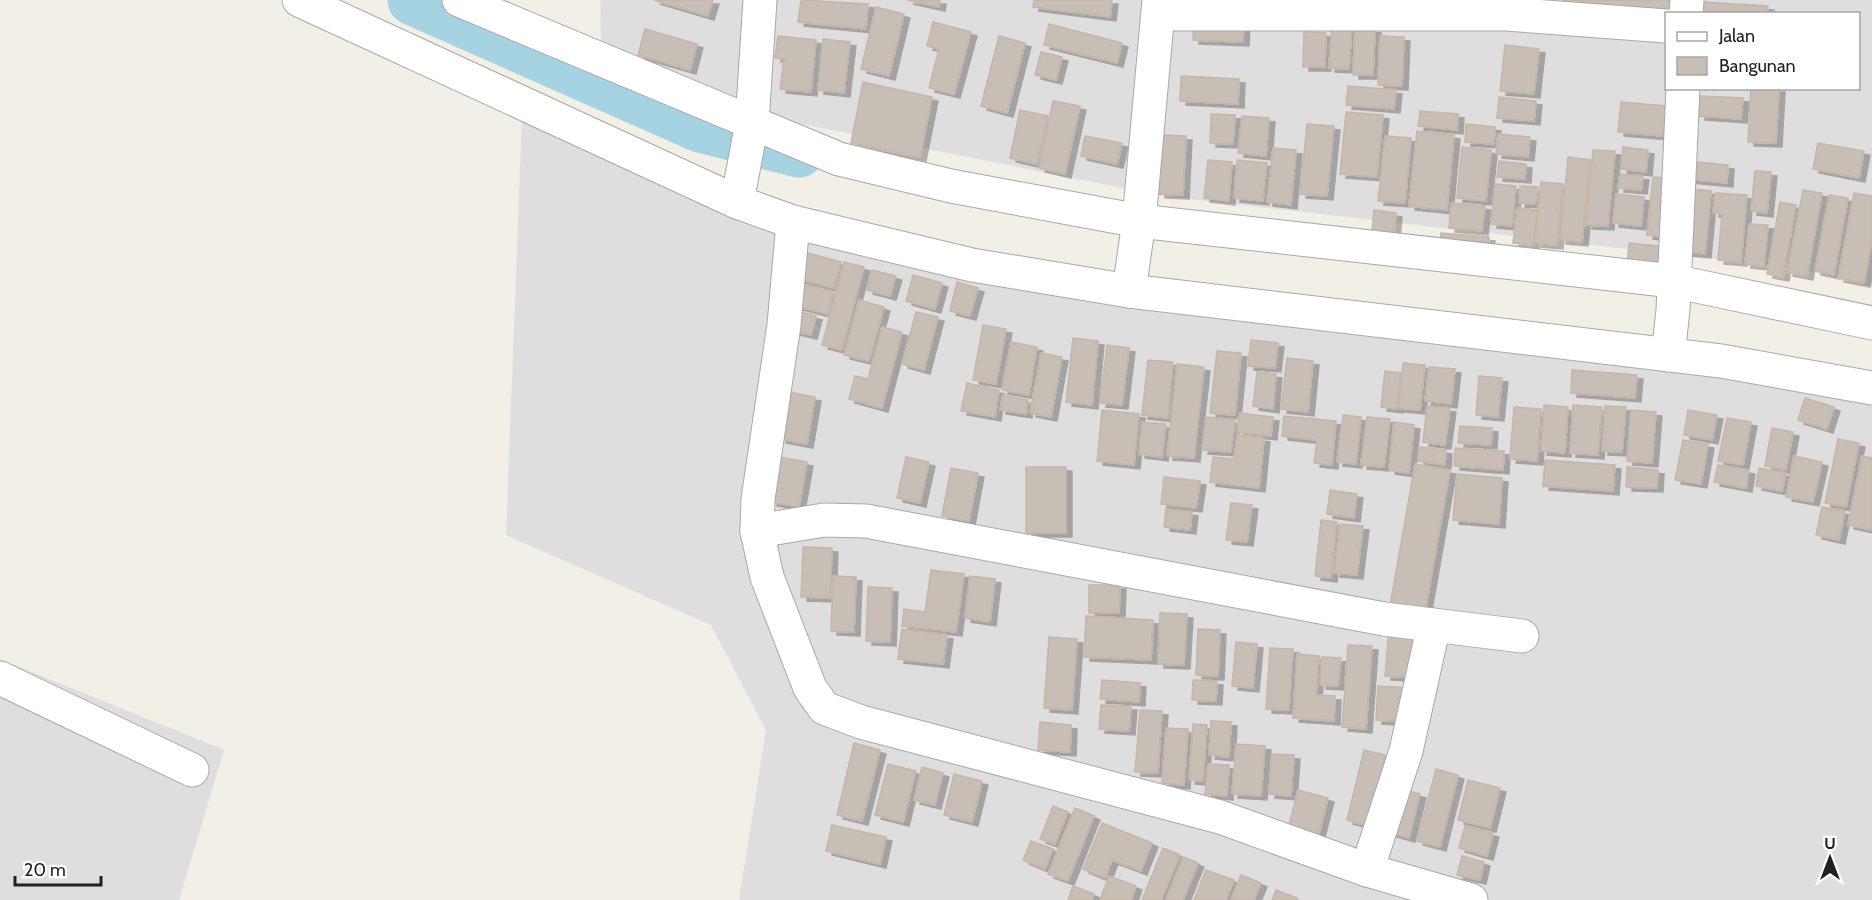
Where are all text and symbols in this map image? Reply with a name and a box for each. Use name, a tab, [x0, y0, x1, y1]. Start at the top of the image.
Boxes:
legend	[1665, 12, 1860, 90]
text: Jalan	[1718, 25, 1755, 47]
text: Bangunan	[1719, 55, 1796, 77]
north arrow	[1800, 828, 1860, 888]
text: U	[1824, 834, 1836, 853]
scale bar	[15, 849, 100, 887]
text: 20 m	[24, 859, 66, 881]

